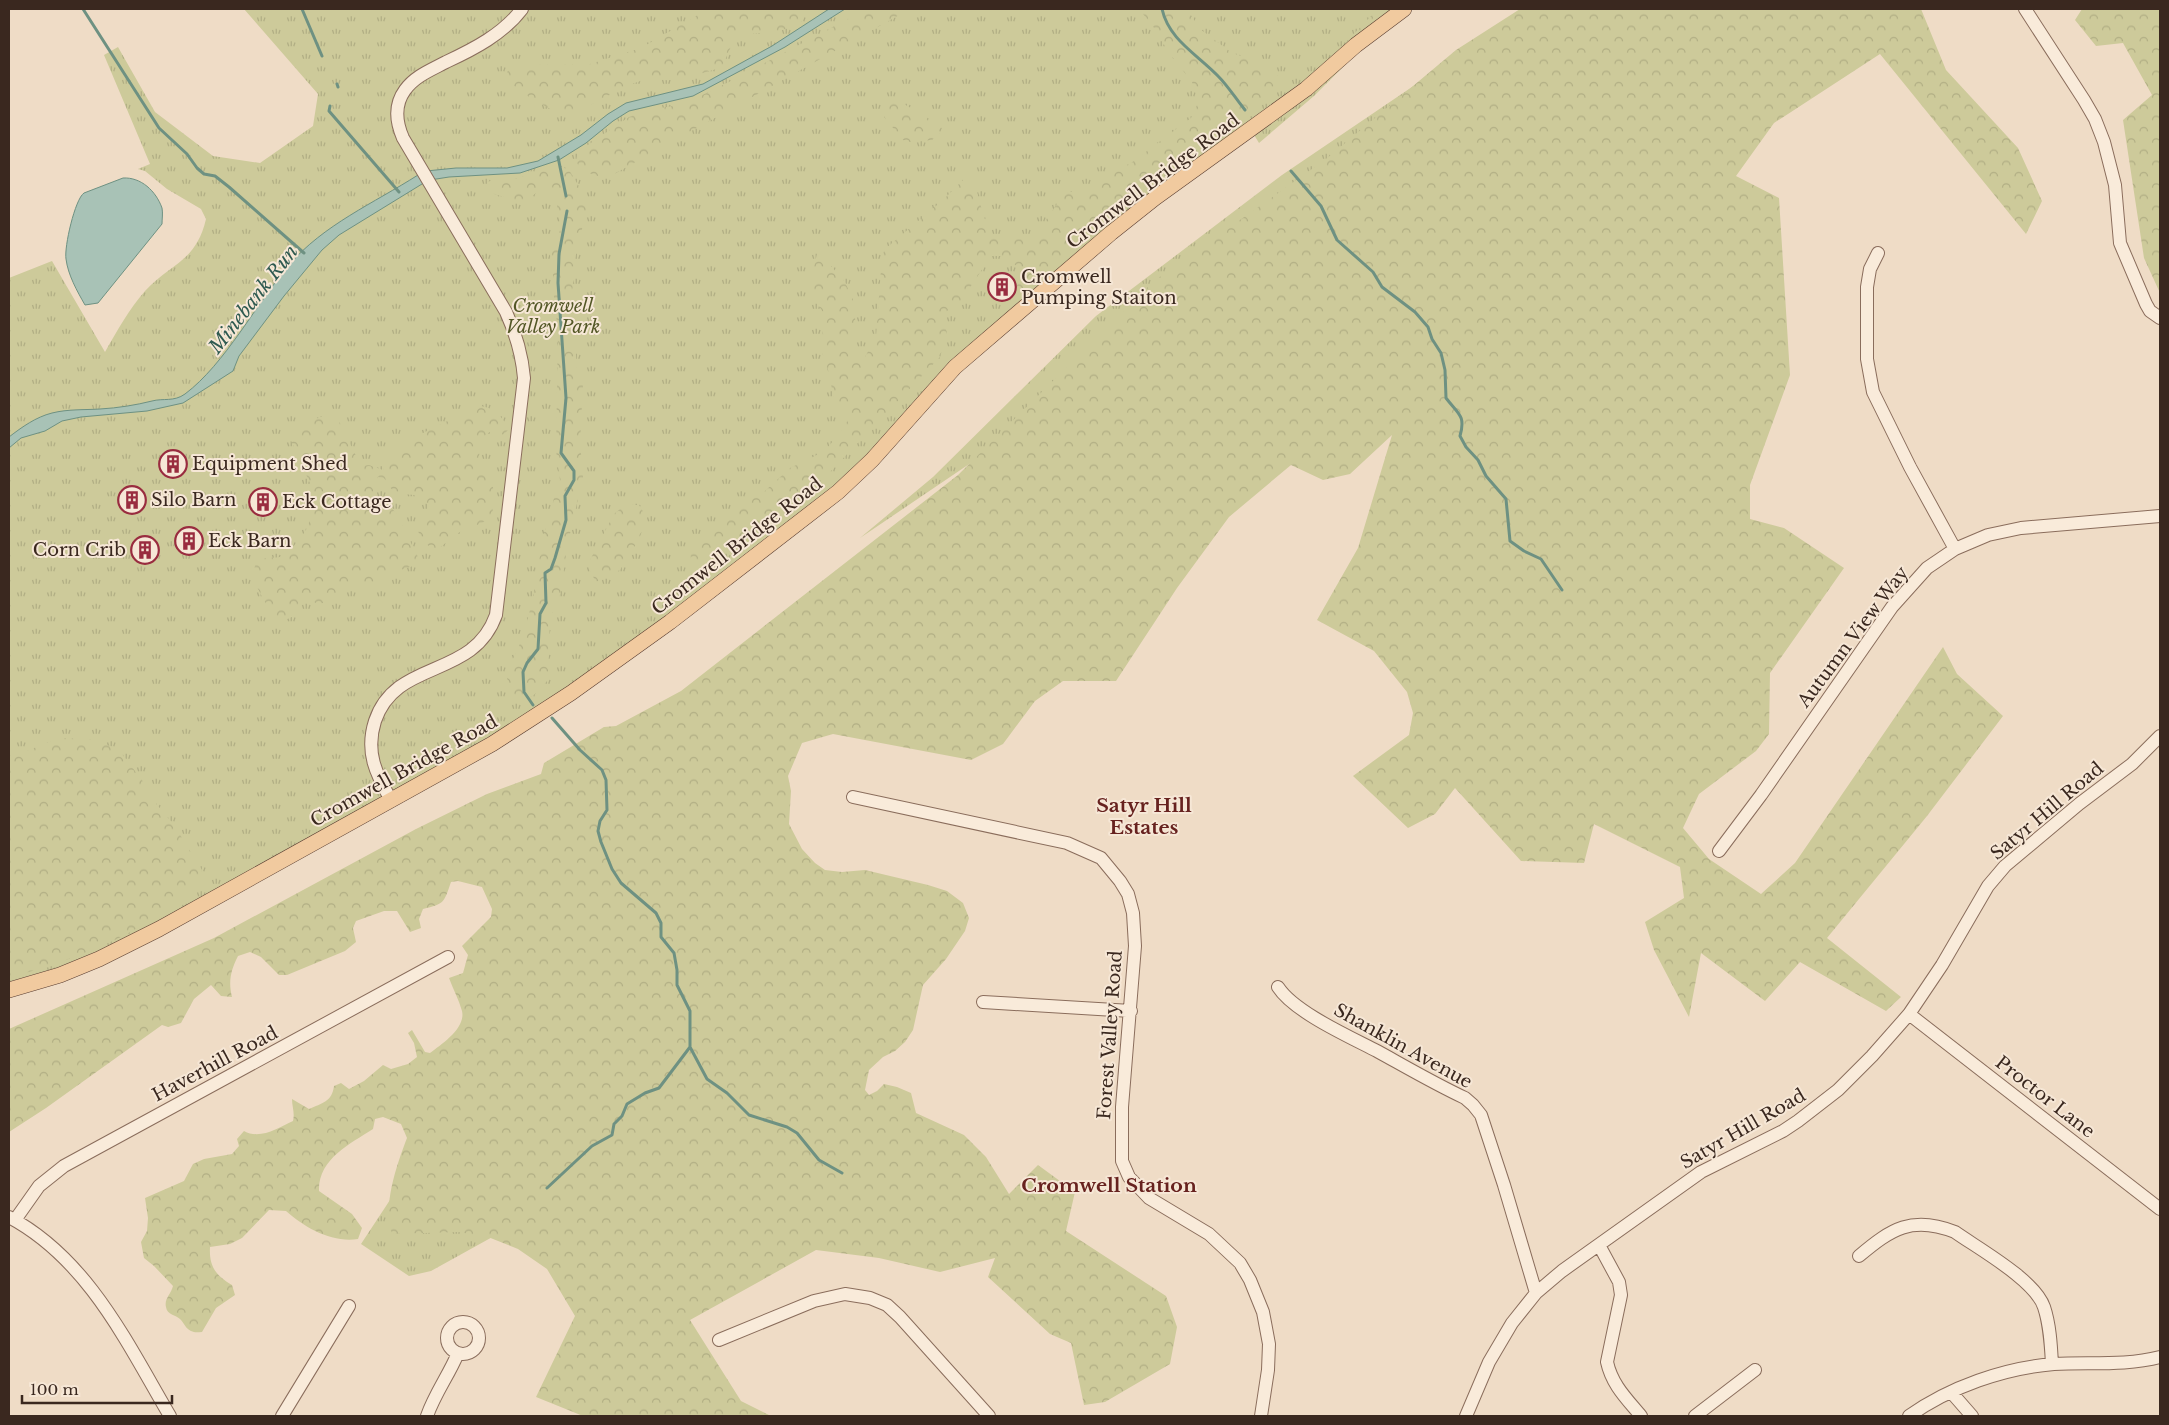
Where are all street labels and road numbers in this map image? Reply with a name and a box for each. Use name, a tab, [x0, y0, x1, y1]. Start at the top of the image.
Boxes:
street label: Cromwell Bridge Road	[1062, 109, 1244, 253]
street label: Cromwell Bridge Road	[647, 473, 827, 619]
street label: Autumn View Way	[1792, 562, 1913, 713]
street label: Cromwell Bridge Road	[307, 710, 501, 832]
street label: Satyr Hill Road	[1986, 757, 2108, 865]
street label: Forest Valley Road	[1093, 950, 1127, 1120]
street label: Shanklin Avenue	[1330, 999, 1476, 1093]
street label: Haverhill Road	[148, 1022, 282, 1106]
street label: Proctor Lane	[1991, 1051, 2099, 1143]
street label: Satyr Hill Road	[1677, 1084, 1809, 1174]

